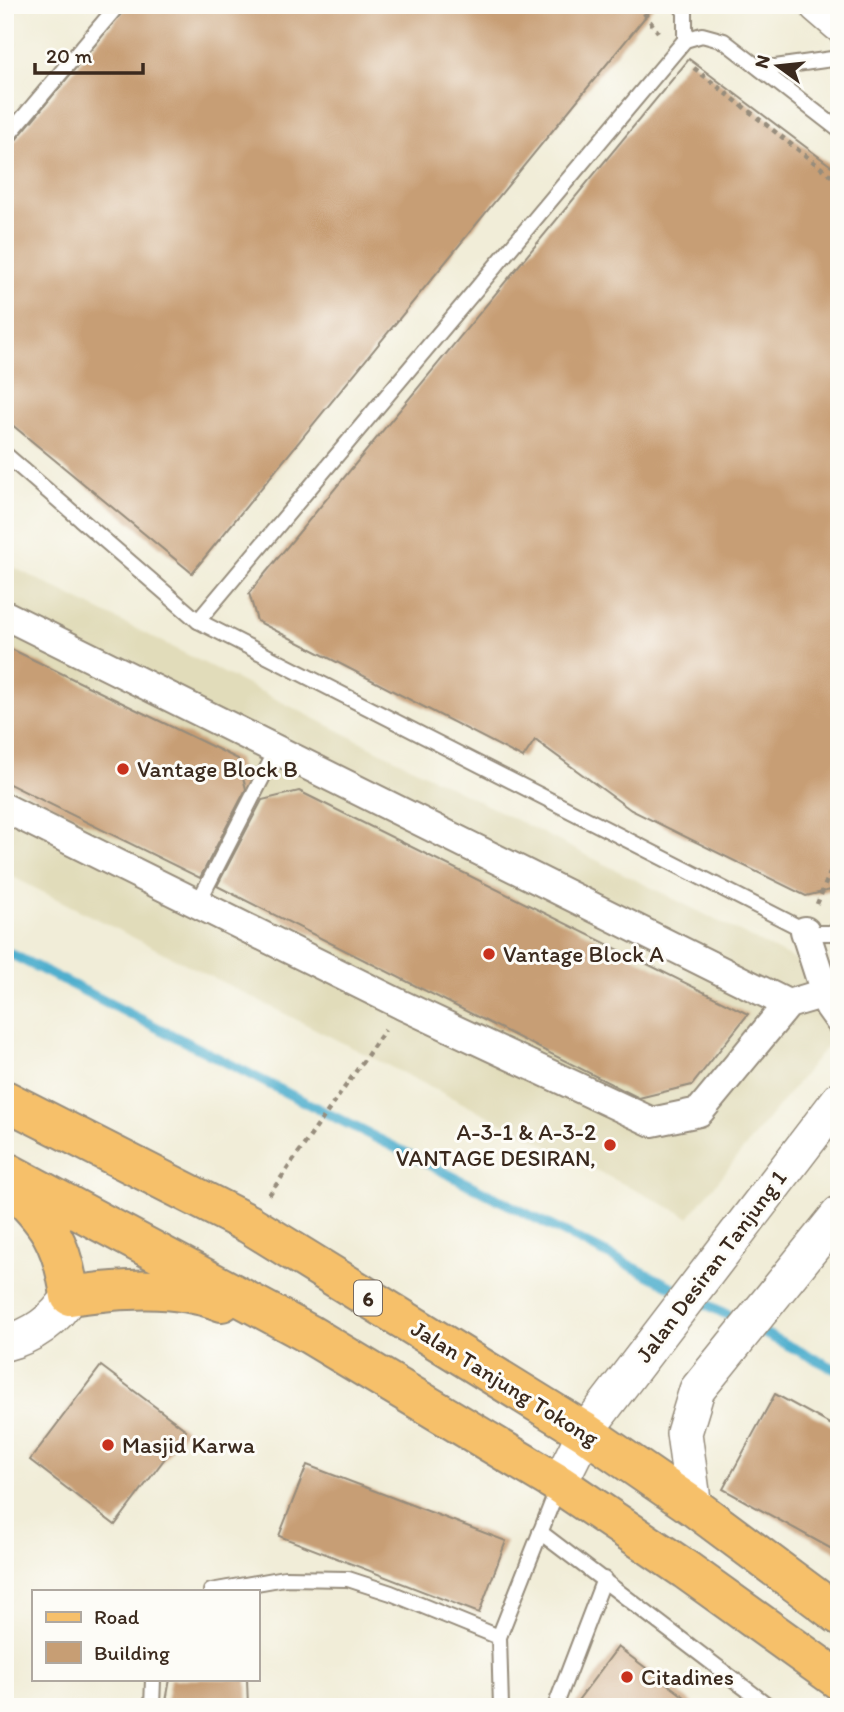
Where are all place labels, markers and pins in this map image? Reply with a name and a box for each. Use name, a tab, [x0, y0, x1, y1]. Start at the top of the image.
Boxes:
place label: Vantage Block B	[137, 755, 298, 783]
marker: Vantage Block B	[115, 761, 131, 777]
place label: Vantage Block A	[503, 940, 664, 968]
marker: Vantage Block A	[481, 946, 497, 962]
place label: A-3-1 & A-3-2 VANTAGE DESIRAN,	[396, 1118, 596, 1172]
marker: A-3-1 & A-3-2 VANTAGE DESIRAN,	[602, 1137, 618, 1153]
place label: Masjid Karwa	[122, 1431, 255, 1459]
marker: Masjid Karwa	[100, 1437, 116, 1453]
place label: Citadines	[641, 1663, 734, 1691]
marker: Citadines	[619, 1669, 635, 1685]

